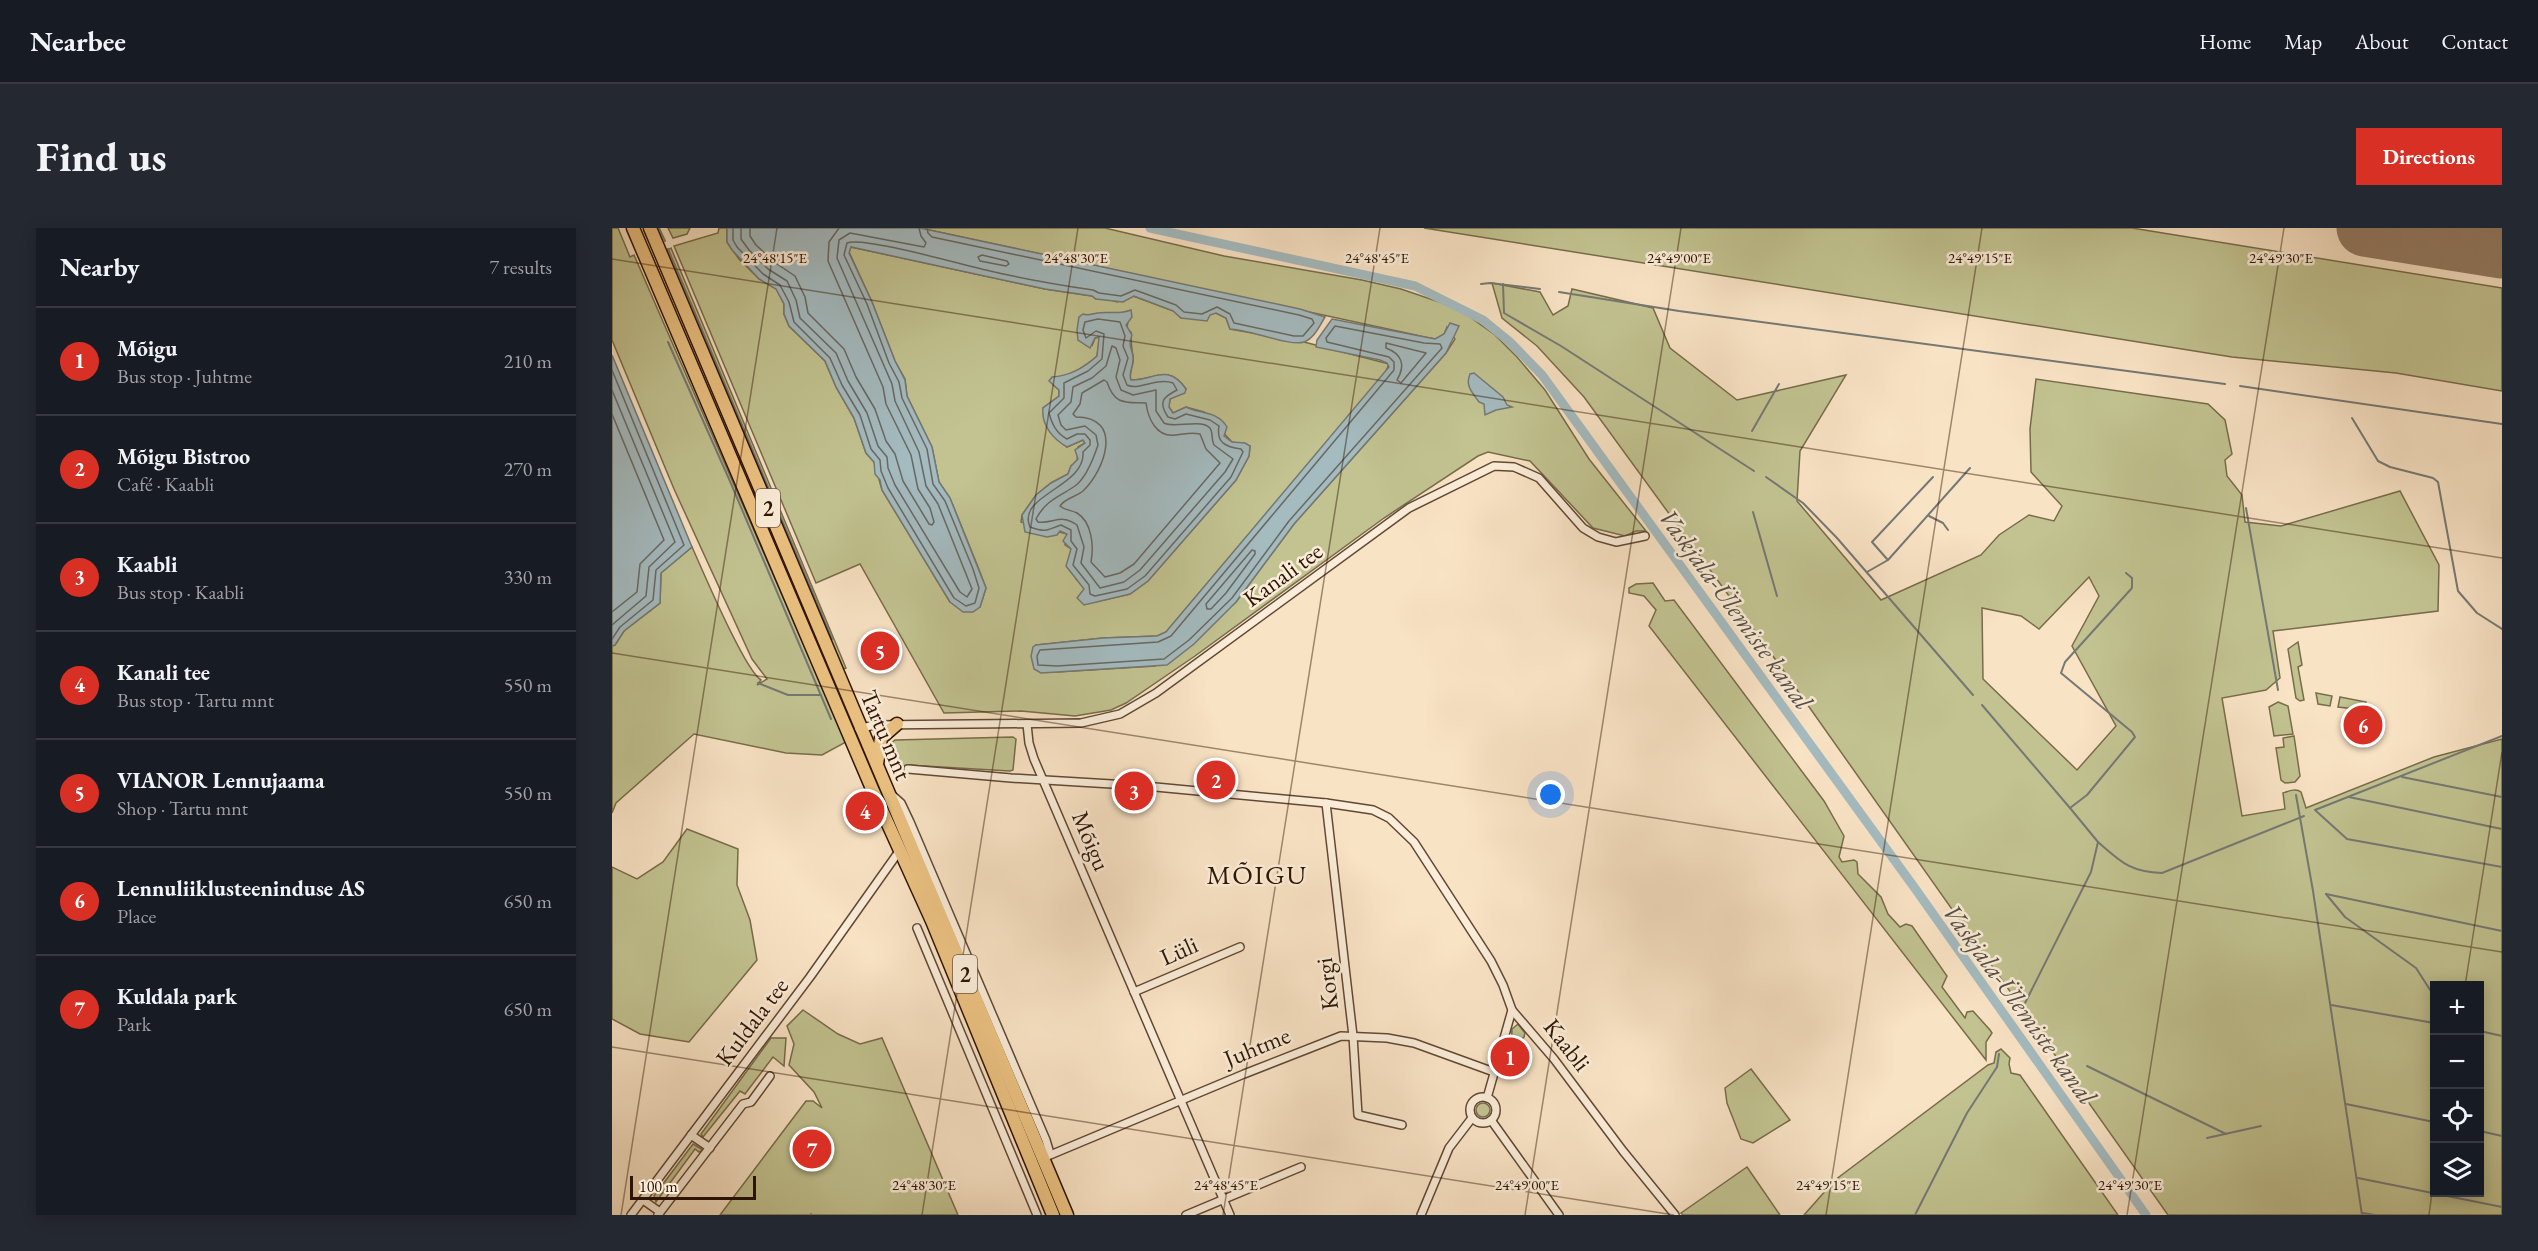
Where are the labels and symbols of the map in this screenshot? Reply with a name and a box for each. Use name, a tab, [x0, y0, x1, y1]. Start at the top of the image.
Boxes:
text: 24°48'15"E	[743, 248, 808, 267]
text: 24°48'30"E	[1044, 248, 1109, 267]
text: 24°48'45"E	[1345, 248, 1410, 267]
text: 24°49'00"E	[1647, 248, 1712, 267]
text: 24°49'15"E	[1948, 248, 2013, 267]
text: 24°49'30"E	[2249, 248, 2314, 267]
road number: 2	[756, 489, 780, 527]
water label: Vaskjala-Ülemiste kanal	[1652, 502, 1821, 717]
street label: Kanali tee	[1237, 535, 1328, 614]
pin: 5	[860, 628, 900, 674]
street label: Tartu mnt	[854, 685, 919, 785]
pin: 6	[2344, 702, 2382, 748]
pin: 2	[1196, 758, 1236, 802]
pin: 3	[1114, 768, 1154, 814]
your location	[1536, 780, 1565, 809]
pin: 4	[846, 788, 884, 834]
street label: Mõigu	[1065, 806, 1118, 876]
district label: MÕIGU	[1206, 857, 1308, 892]
water label: Vaskjala-Ülemiste kanal	[1936, 897, 2105, 1112]
street label: Lüli	[1155, 929, 1203, 972]
road number: 2	[953, 955, 977, 993]
street label: Korgi	[1308, 956, 1345, 1012]
street label: Kuldala tee	[708, 971, 795, 1072]
street label: Kaabli	[1537, 1012, 1598, 1078]
street label: Juhtme	[1217, 1019, 1294, 1075]
pin: 1	[1490, 1034, 1530, 1080]
pin: 7	[792, 1126, 832, 1172]
scale bar	[630, 1173, 756, 1200]
text: 24°48'30"E	[892, 1175, 957, 1194]
text: 24°48'45"E	[1194, 1175, 1259, 1194]
text: 24°49'00"E	[1495, 1175, 1560, 1194]
text: 24°49'15"E	[1796, 1175, 1861, 1194]
text: 24°49'30"E	[2098, 1175, 2163, 1194]

